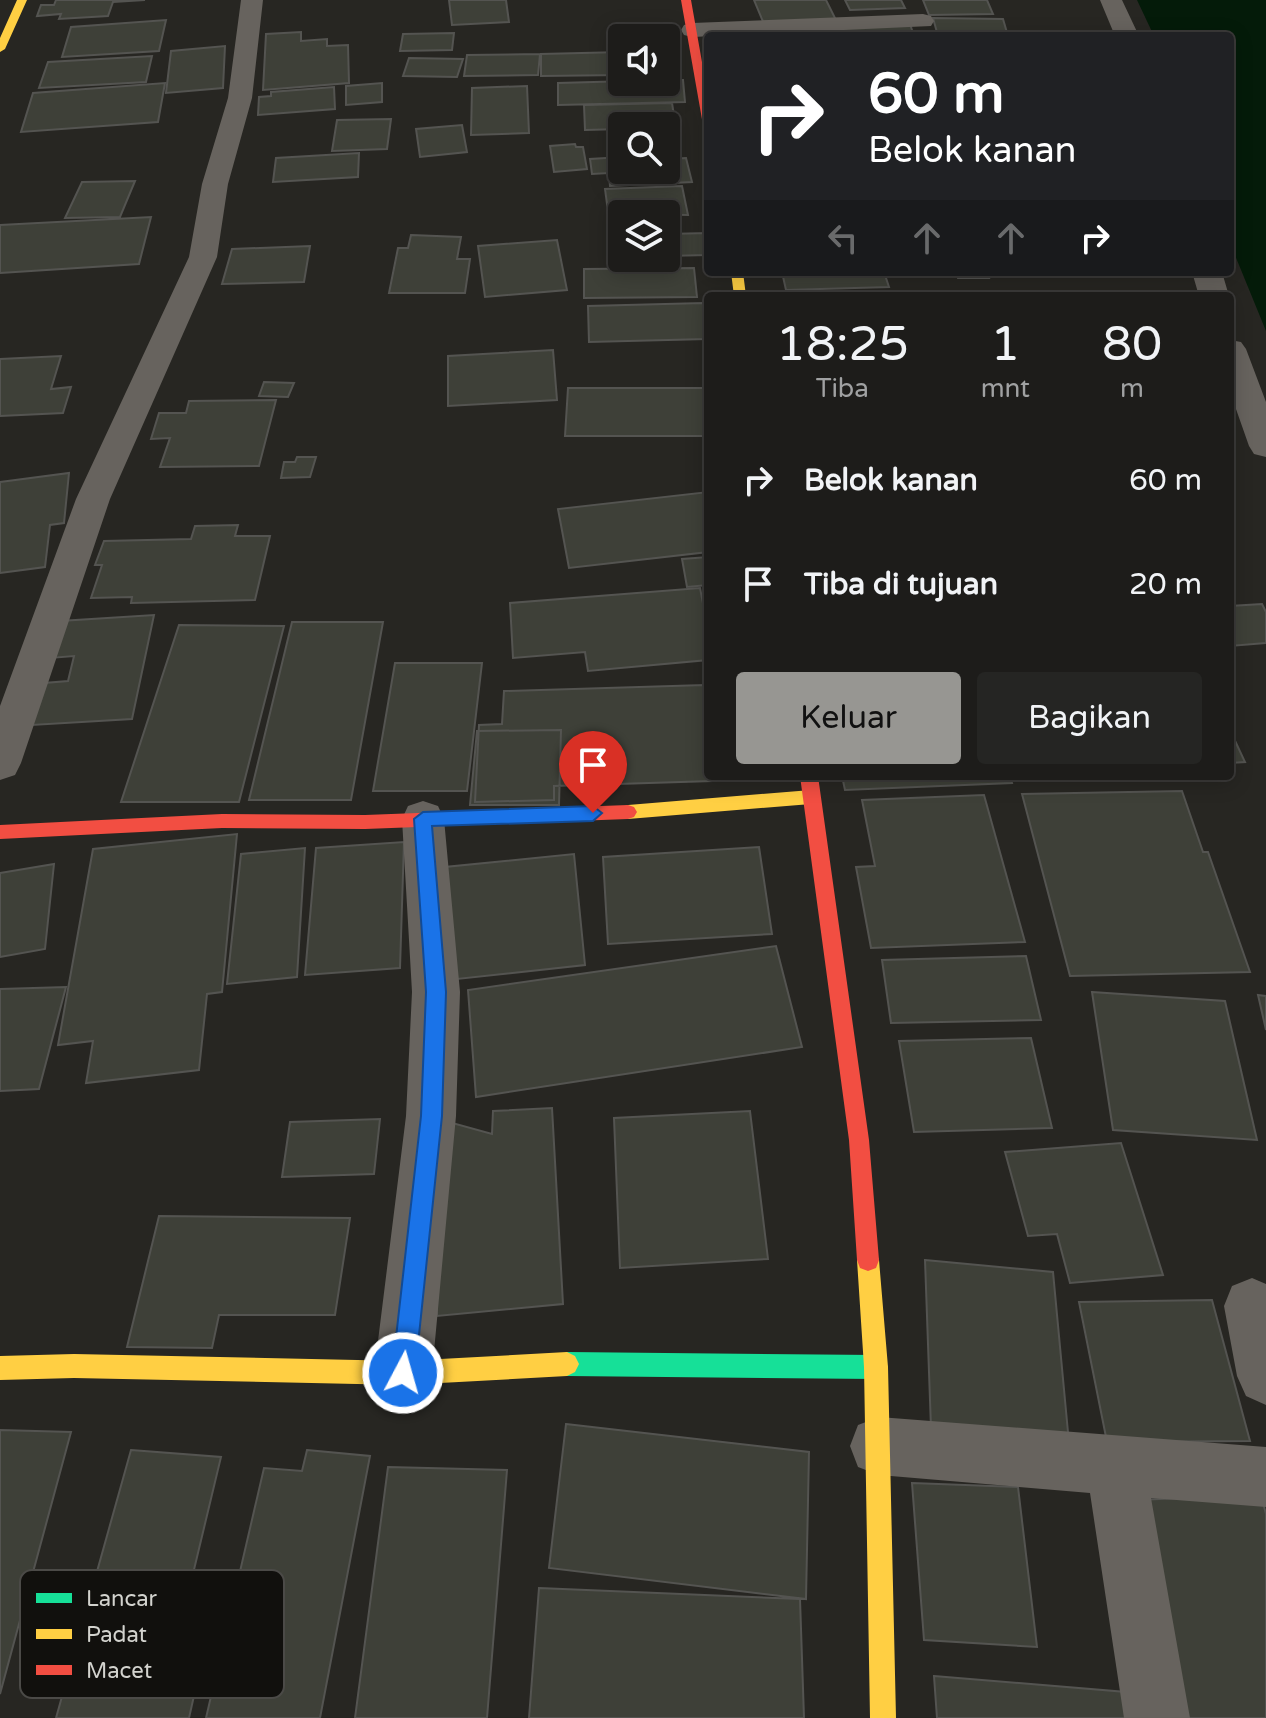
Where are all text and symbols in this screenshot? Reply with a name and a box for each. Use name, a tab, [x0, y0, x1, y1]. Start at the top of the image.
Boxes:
map controls	[608, 24, 680, 272]
button: sound	[608, 24, 680, 96]
text: 60 m	[868, 61, 1004, 128]
icon: right	[736, 64, 840, 168]
button: search	[608, 112, 680, 184]
text: Belok kanan	[868, 129, 1077, 172]
button: layers	[608, 200, 680, 272]
icon: left	[821, 216, 865, 260]
icon: ahead	[905, 216, 949, 260]
icon: ahead	[989, 216, 1033, 260]
icon: right	[1073, 216, 1117, 260]
text: 18:25	[776, 316, 909, 374]
text: 1	[990, 316, 1020, 374]
text: 80	[1102, 316, 1162, 374]
text: Tiba	[816, 373, 869, 404]
text: mnt	[981, 373, 1030, 404]
text: m	[1120, 373, 1144, 404]
icon: right	[736, 458, 780, 502]
text: Belok kanan	[804, 462, 978, 499]
text: 60 m	[1129, 462, 1202, 499]
icon: arrive	[736, 562, 780, 606]
text: Tiba di tujuan	[804, 566, 998, 603]
text: 20 m	[1129, 566, 1202, 603]
button: Keluar	[736, 672, 961, 764]
button: Bagikan	[977, 672, 1202, 764]
pin	[559, 731, 627, 813]
icon: arrive	[571, 743, 615, 787]
position arrow	[361, 1331, 445, 1415]
legend	[20, 1570, 284, 1698]
text: Lancar	[86, 1586, 158, 1612]
text: Padat	[86, 1622, 147, 1648]
text: Macet	[86, 1658, 152, 1684]

